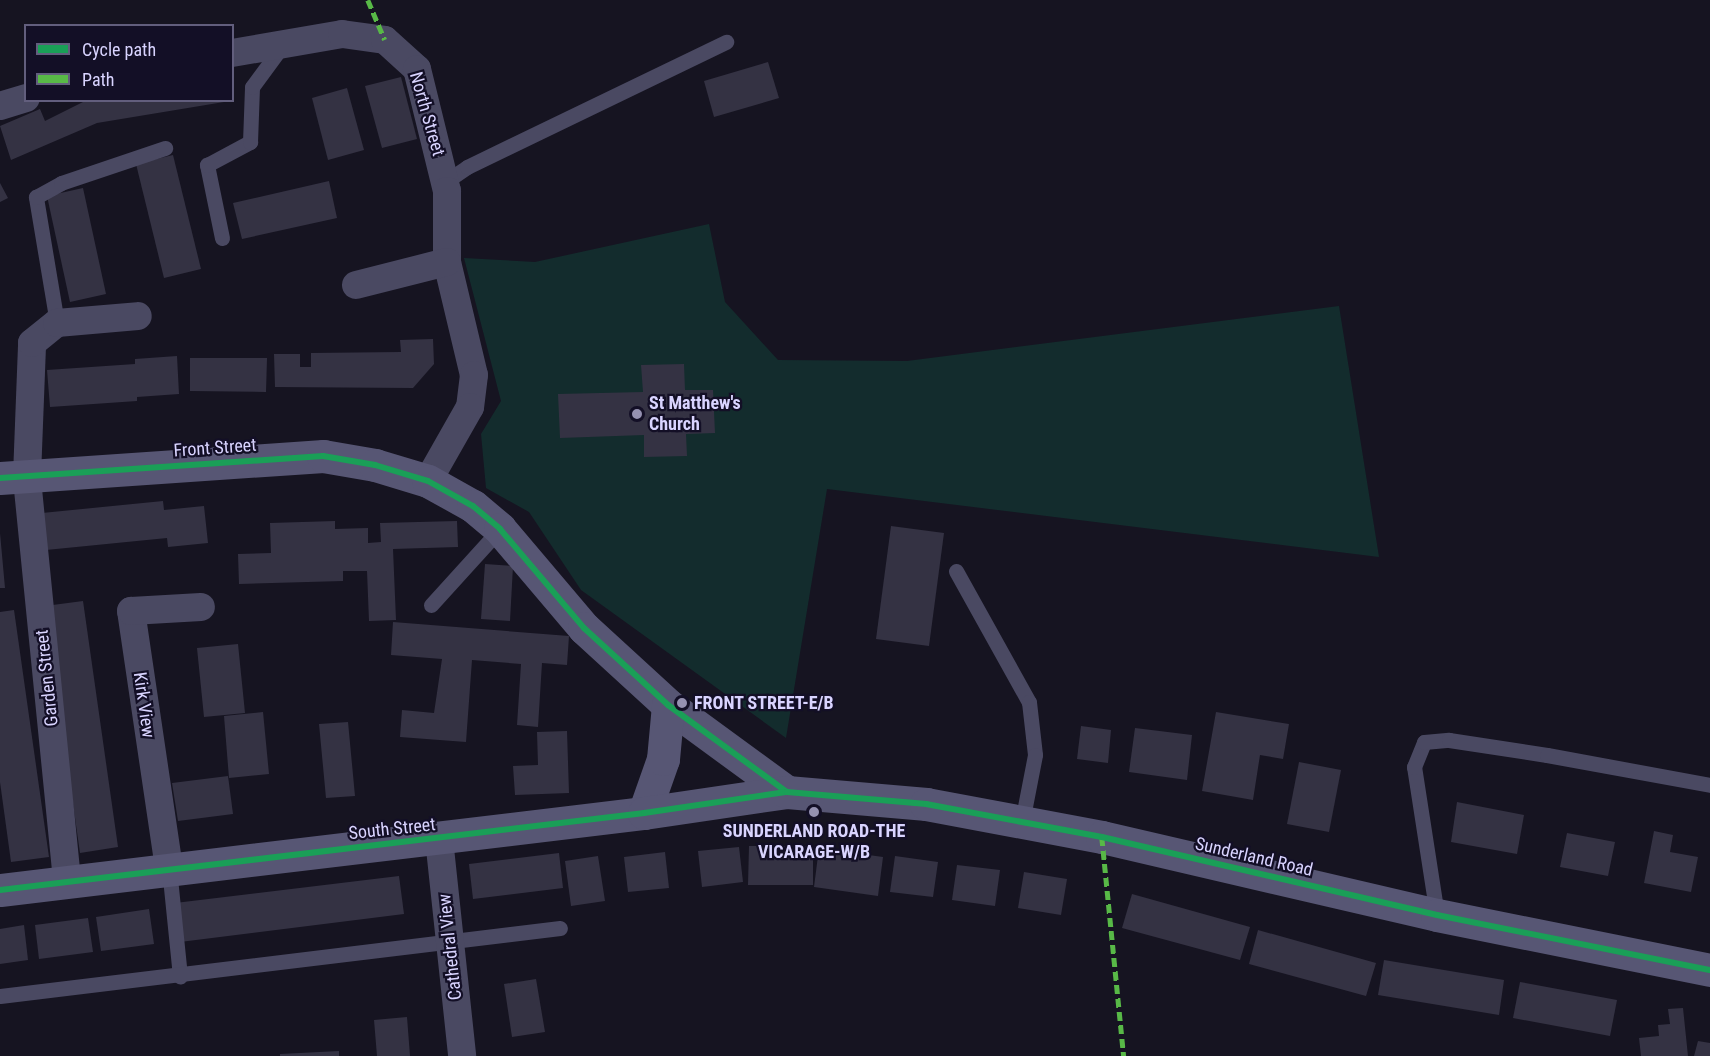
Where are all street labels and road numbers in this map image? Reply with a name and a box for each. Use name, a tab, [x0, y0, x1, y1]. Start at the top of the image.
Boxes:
street label: North Street	[405, 69, 449, 159]
street label: Front Street	[173, 434, 257, 462]
street label: Garden Street	[31, 629, 63, 727]
street label: Kirk View	[129, 671, 159, 739]
street label: South Street	[347, 814, 437, 844]
street label: Sunderland Road	[1193, 833, 1315, 881]
street label: Cathedral View	[434, 893, 466, 1001]

